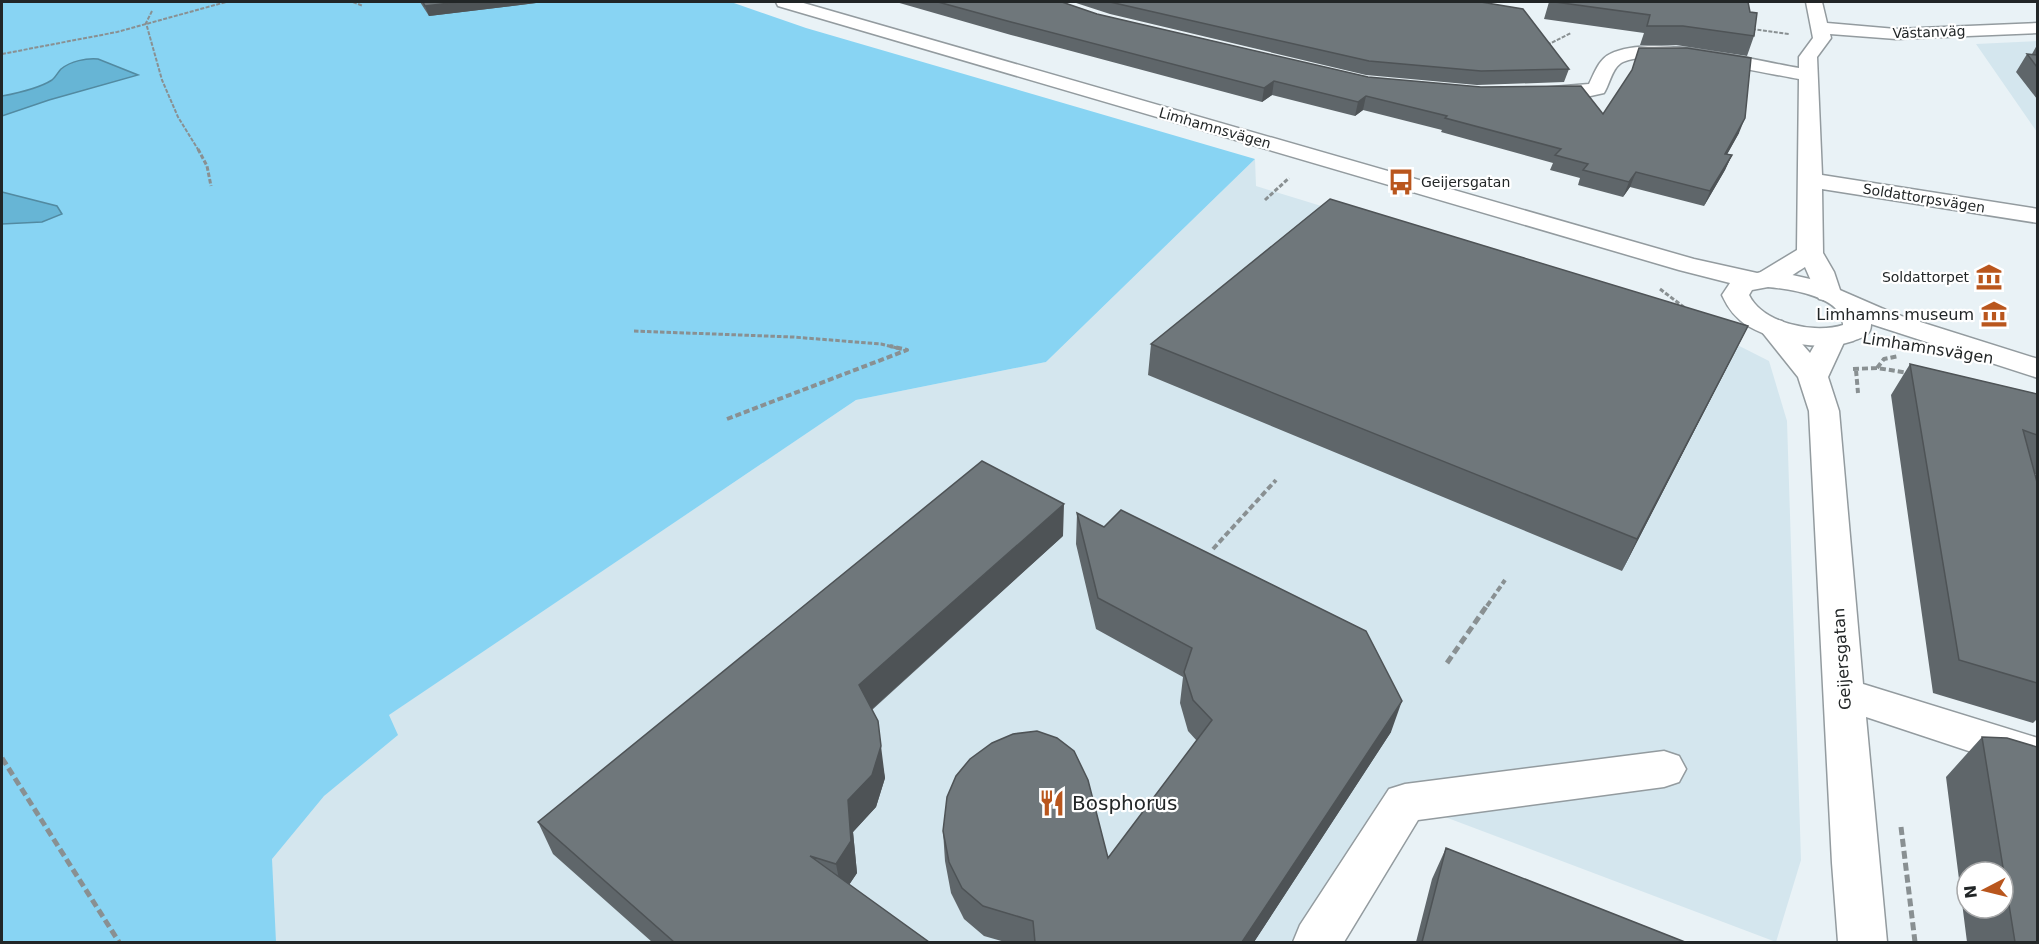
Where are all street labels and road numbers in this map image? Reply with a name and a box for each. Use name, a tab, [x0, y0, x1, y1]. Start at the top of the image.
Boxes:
street label: Västanväg	[1892, 23, 1966, 41]
street label: Limhamnsvägen	[1157, 104, 1273, 152]
street label: Soldattorpsvägen	[1862, 180, 1986, 216]
street label: Limhamnsvägen	[1861, 328, 1995, 368]
street label: Geijersgatan	[1829, 607, 1855, 711]

